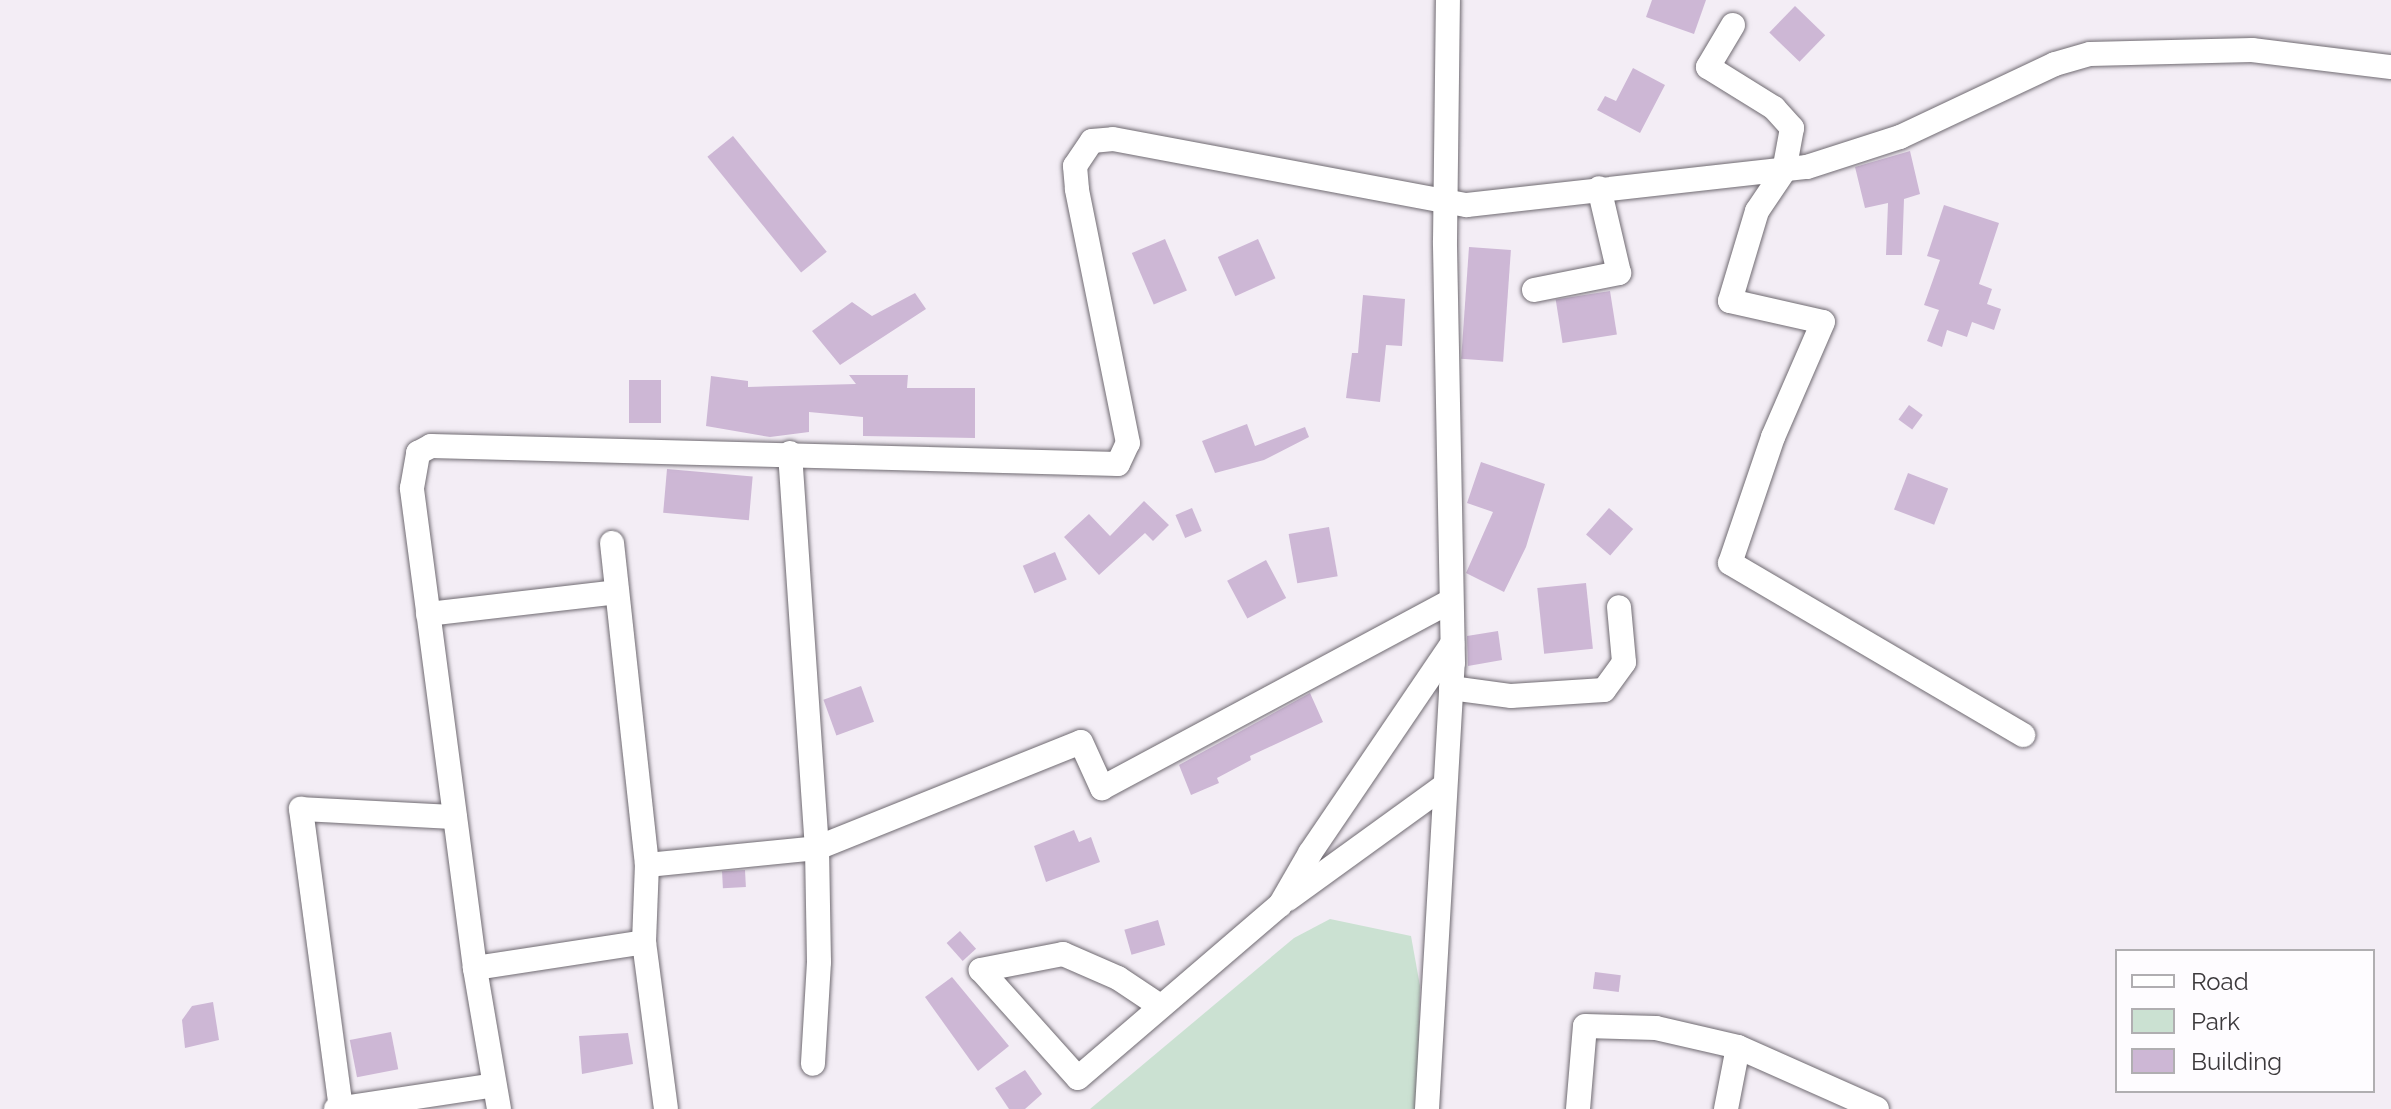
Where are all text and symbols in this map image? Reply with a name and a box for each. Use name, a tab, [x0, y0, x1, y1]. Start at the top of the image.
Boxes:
legend	[2115, 949, 2375, 1093]
text: Road	[2191, 967, 2249, 996]
text: Park	[2191, 1007, 2240, 1036]
text: Building	[2191, 1047, 2282, 1076]

